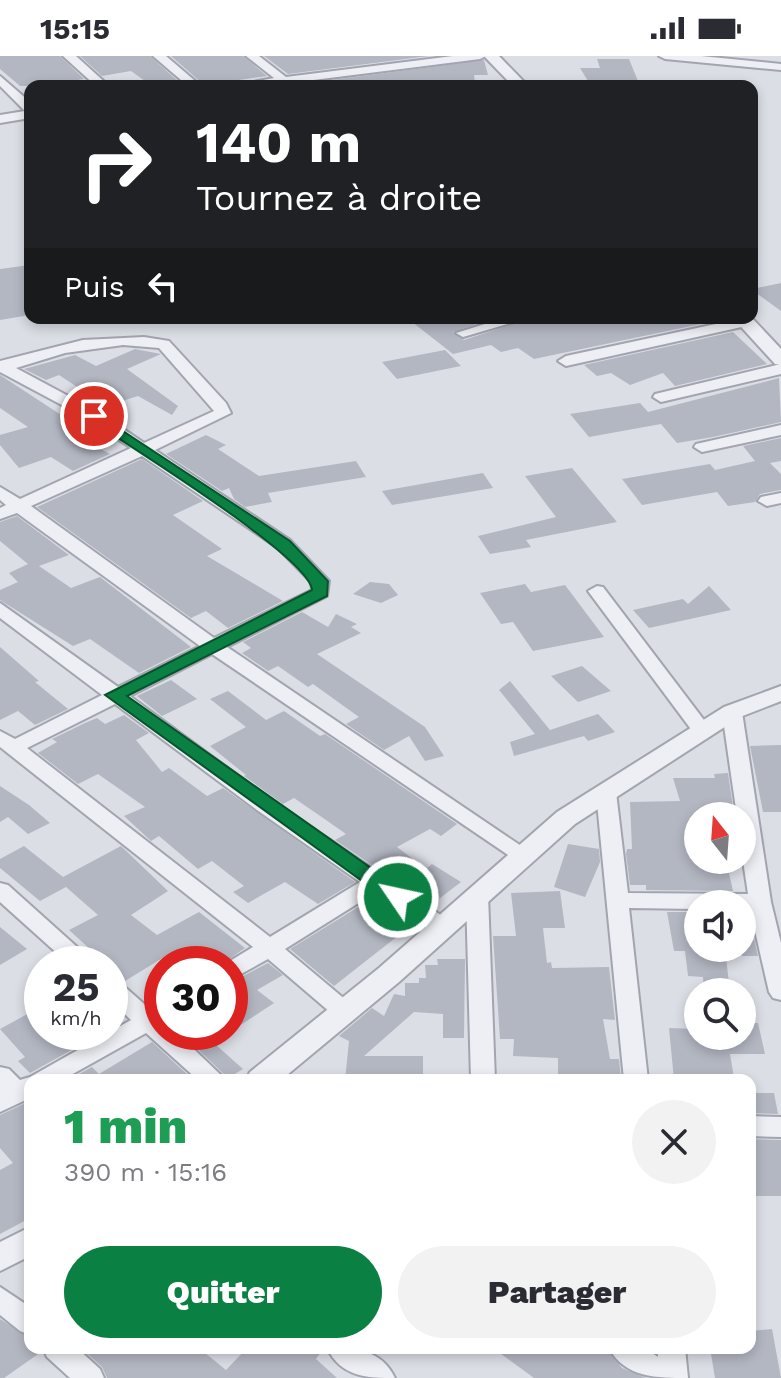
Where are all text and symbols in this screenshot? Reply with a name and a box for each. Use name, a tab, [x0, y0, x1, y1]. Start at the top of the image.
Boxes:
text: 15:15	[40, 11, 110, 46]
text: 140 m	[196, 110, 361, 176]
icon: right	[64, 112, 168, 216]
text: Tournez à droite	[196, 177, 482, 219]
icon: left	[141, 264, 185, 308]
text: Puis	[64, 269, 125, 304]
pin	[60, 382, 128, 450]
icon: arrive	[72, 394, 116, 438]
north arrow	[684, 802, 756, 874]
map controls	[684, 802, 756, 1050]
position arrow	[356, 855, 440, 939]
button: sound	[684, 890, 756, 962]
speed limit sign: 30	[144, 946, 248, 1050]
text: 25	[52, 964, 100, 1011]
button: search	[684, 978, 756, 1050]
text: km/h	[50, 1006, 102, 1030]
text: 1 min	[64, 1098, 187, 1155]
button: close	[632, 1100, 716, 1184]
text: 390 m · 15:16	[64, 1157, 227, 1187]
button: Quitter	[64, 1246, 382, 1338]
button: Partager	[398, 1246, 716, 1338]

